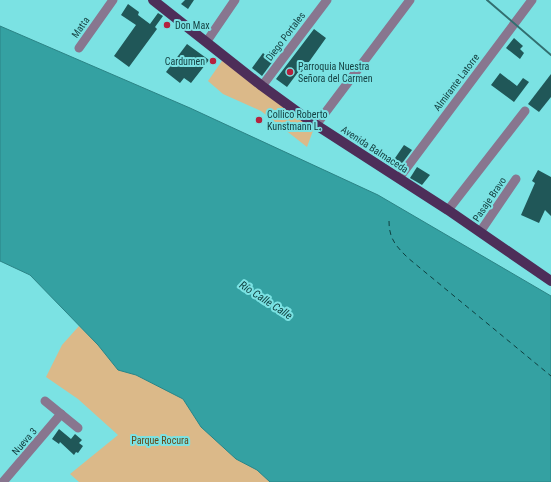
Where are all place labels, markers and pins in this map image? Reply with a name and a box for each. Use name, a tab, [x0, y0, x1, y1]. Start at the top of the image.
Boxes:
marker: Don Max	[162, 20, 172, 30]
place label: Don Max	[175, 20, 210, 31]
place label: Cardumen	[165, 56, 205, 67]
marker: Cardumen	[208, 56, 218, 66]
place label: Parroquia Nuestra Señora del Carmen	[298, 61, 373, 84]
marker: Parroquia Nuestra Señora del Carmen	[285, 67, 295, 77]
place label: Collico Roberto Kunstmann L.	[267, 109, 328, 132]
marker: Collico Roberto Kunstmann L.	[254, 115, 264, 125]

